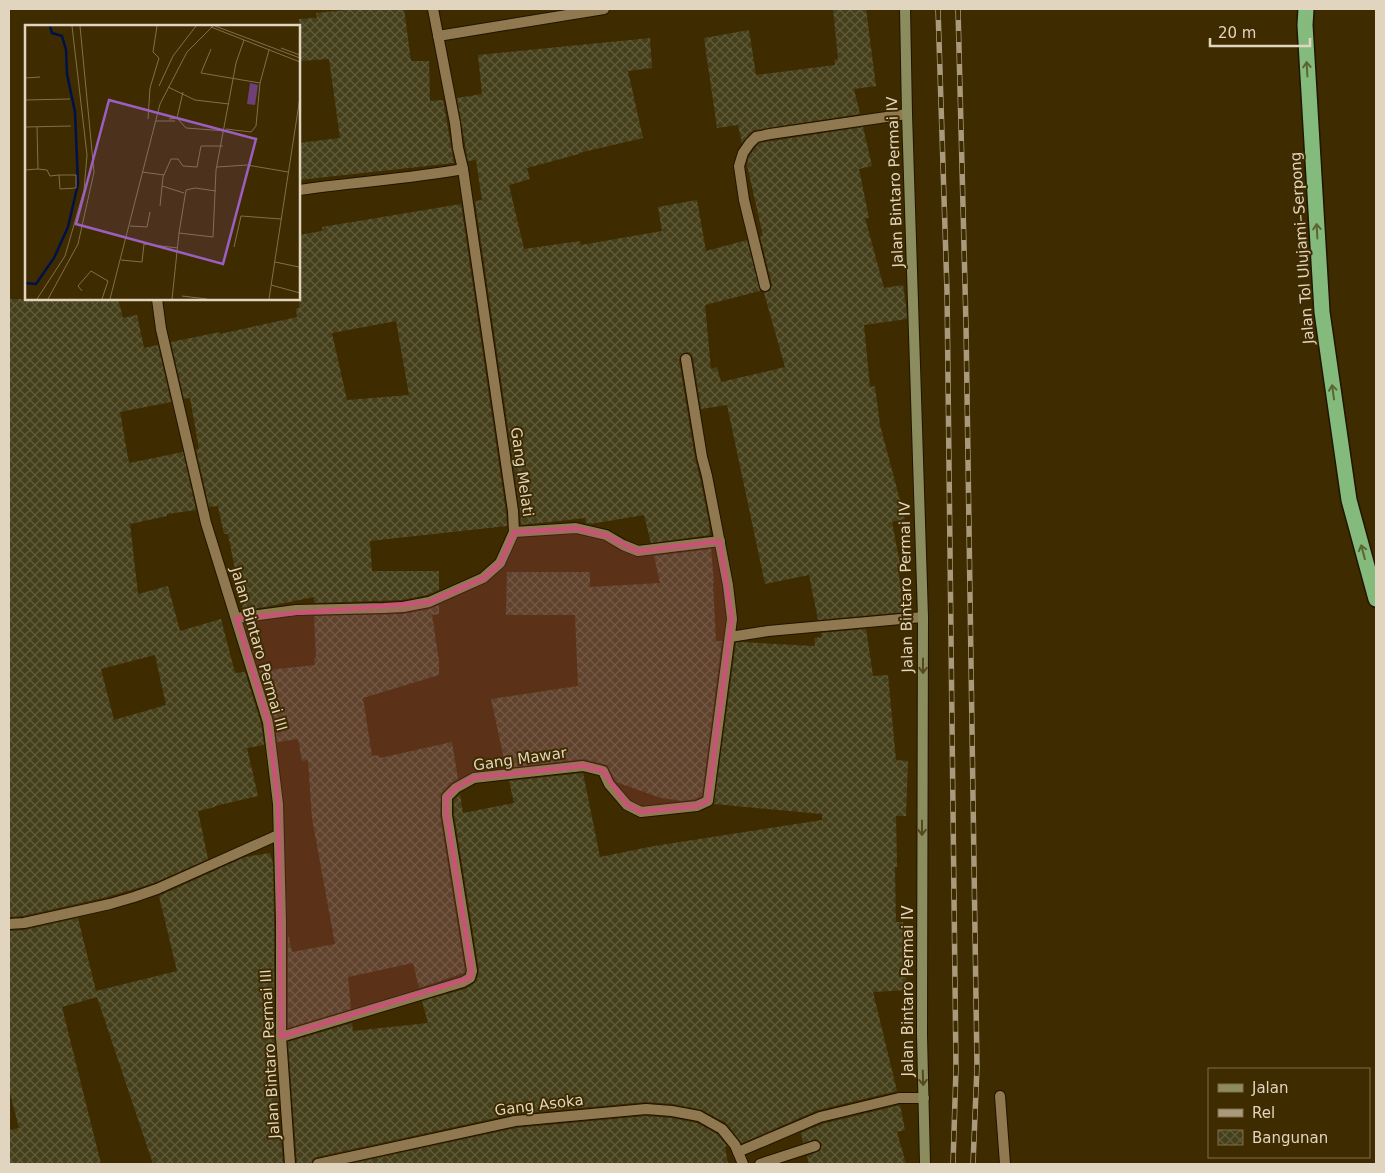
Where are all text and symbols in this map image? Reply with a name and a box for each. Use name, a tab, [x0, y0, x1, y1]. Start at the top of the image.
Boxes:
scale bar	[1210, 15, 1310, 47]
text: 20 m	[1218, 24, 1256, 42]
inset map	[25, 25, 300, 300]
one-way arrow	[1303, 61, 1312, 77]
street label: Jalan Bintaro Permai IV	[883, 95, 907, 269]
street label: Jalan Tol Ulujami–Serpong	[1286, 151, 1318, 346]
one-way arrow	[1312, 223, 1321, 239]
one-way arrow	[1328, 385, 1338, 401]
street label: Gang Melati	[507, 426, 537, 518]
street label: Jalan Bintaro Permai IV	[895, 501, 917, 674]
one-way arrow	[1358, 544, 1368, 560]
street label: Jalan Bintaro Permai III	[227, 564, 291, 733]
one-way arrow	[918, 658, 928, 674]
street label: Gang Mawar	[472, 743, 569, 774]
one-way arrow	[917, 820, 927, 836]
street label: Jalan Bintaro Permai IV	[899, 905, 917, 1078]
street label: Jalan Bintaro Permai III	[257, 969, 283, 1140]
legend	[1208, 1068, 1370, 1158]
one-way arrow	[918, 1070, 928, 1086]
text: Jalan	[1251, 1079, 1288, 1097]
street label: Gang Asoka	[493, 1091, 585, 1119]
text: Rel	[1252, 1104, 1275, 1122]
text: Bangunan	[1252, 1129, 1328, 1147]

